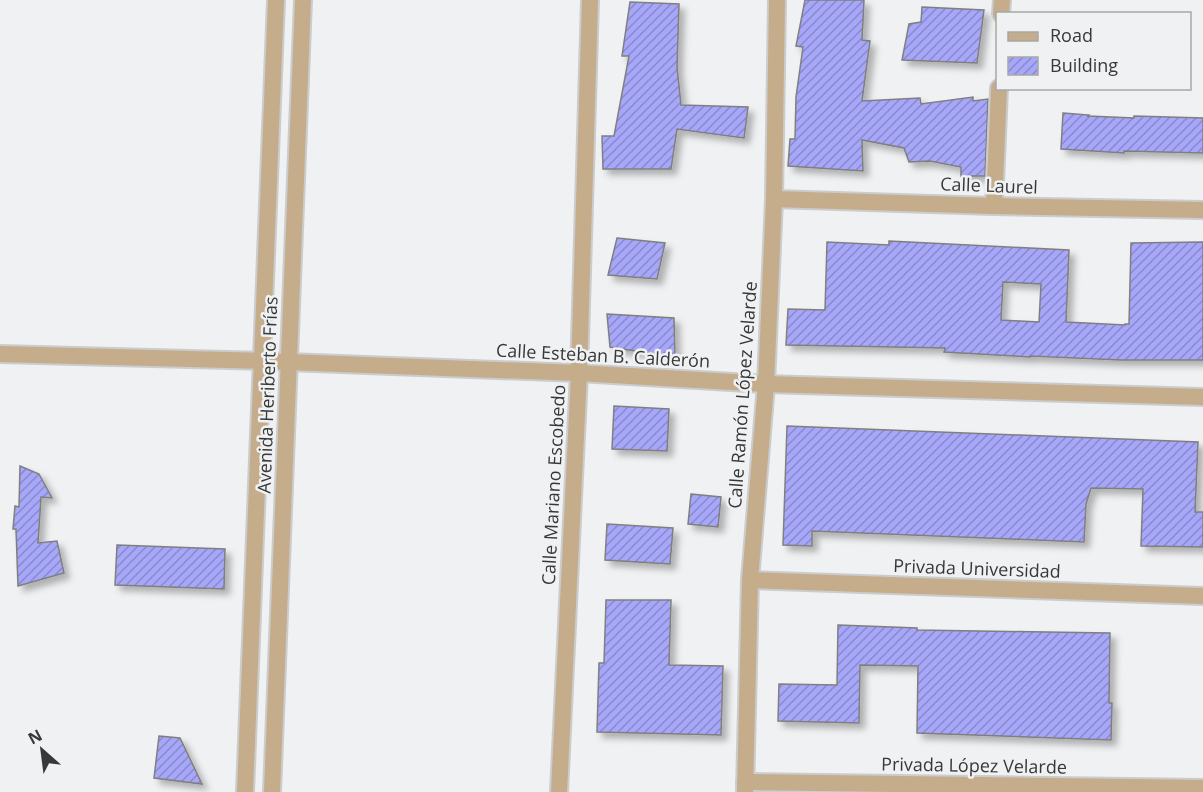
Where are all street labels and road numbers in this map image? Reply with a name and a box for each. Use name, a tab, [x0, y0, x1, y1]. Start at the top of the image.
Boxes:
street label: Calle Laurel	[940, 171, 1038, 199]
street label: Calle Ramón López Velarde	[722, 280, 762, 509]
street label: Avenida Heriberto Frías	[252, 296, 282, 494]
street label: Calle Esteban B. Calderón	[495, 337, 711, 373]
street label: Calle Mariano Escobedo	[536, 384, 570, 586]
street label: Privada Universidad	[893, 553, 1061, 583]
street label: Privada López Velarde	[881, 751, 1067, 779]

